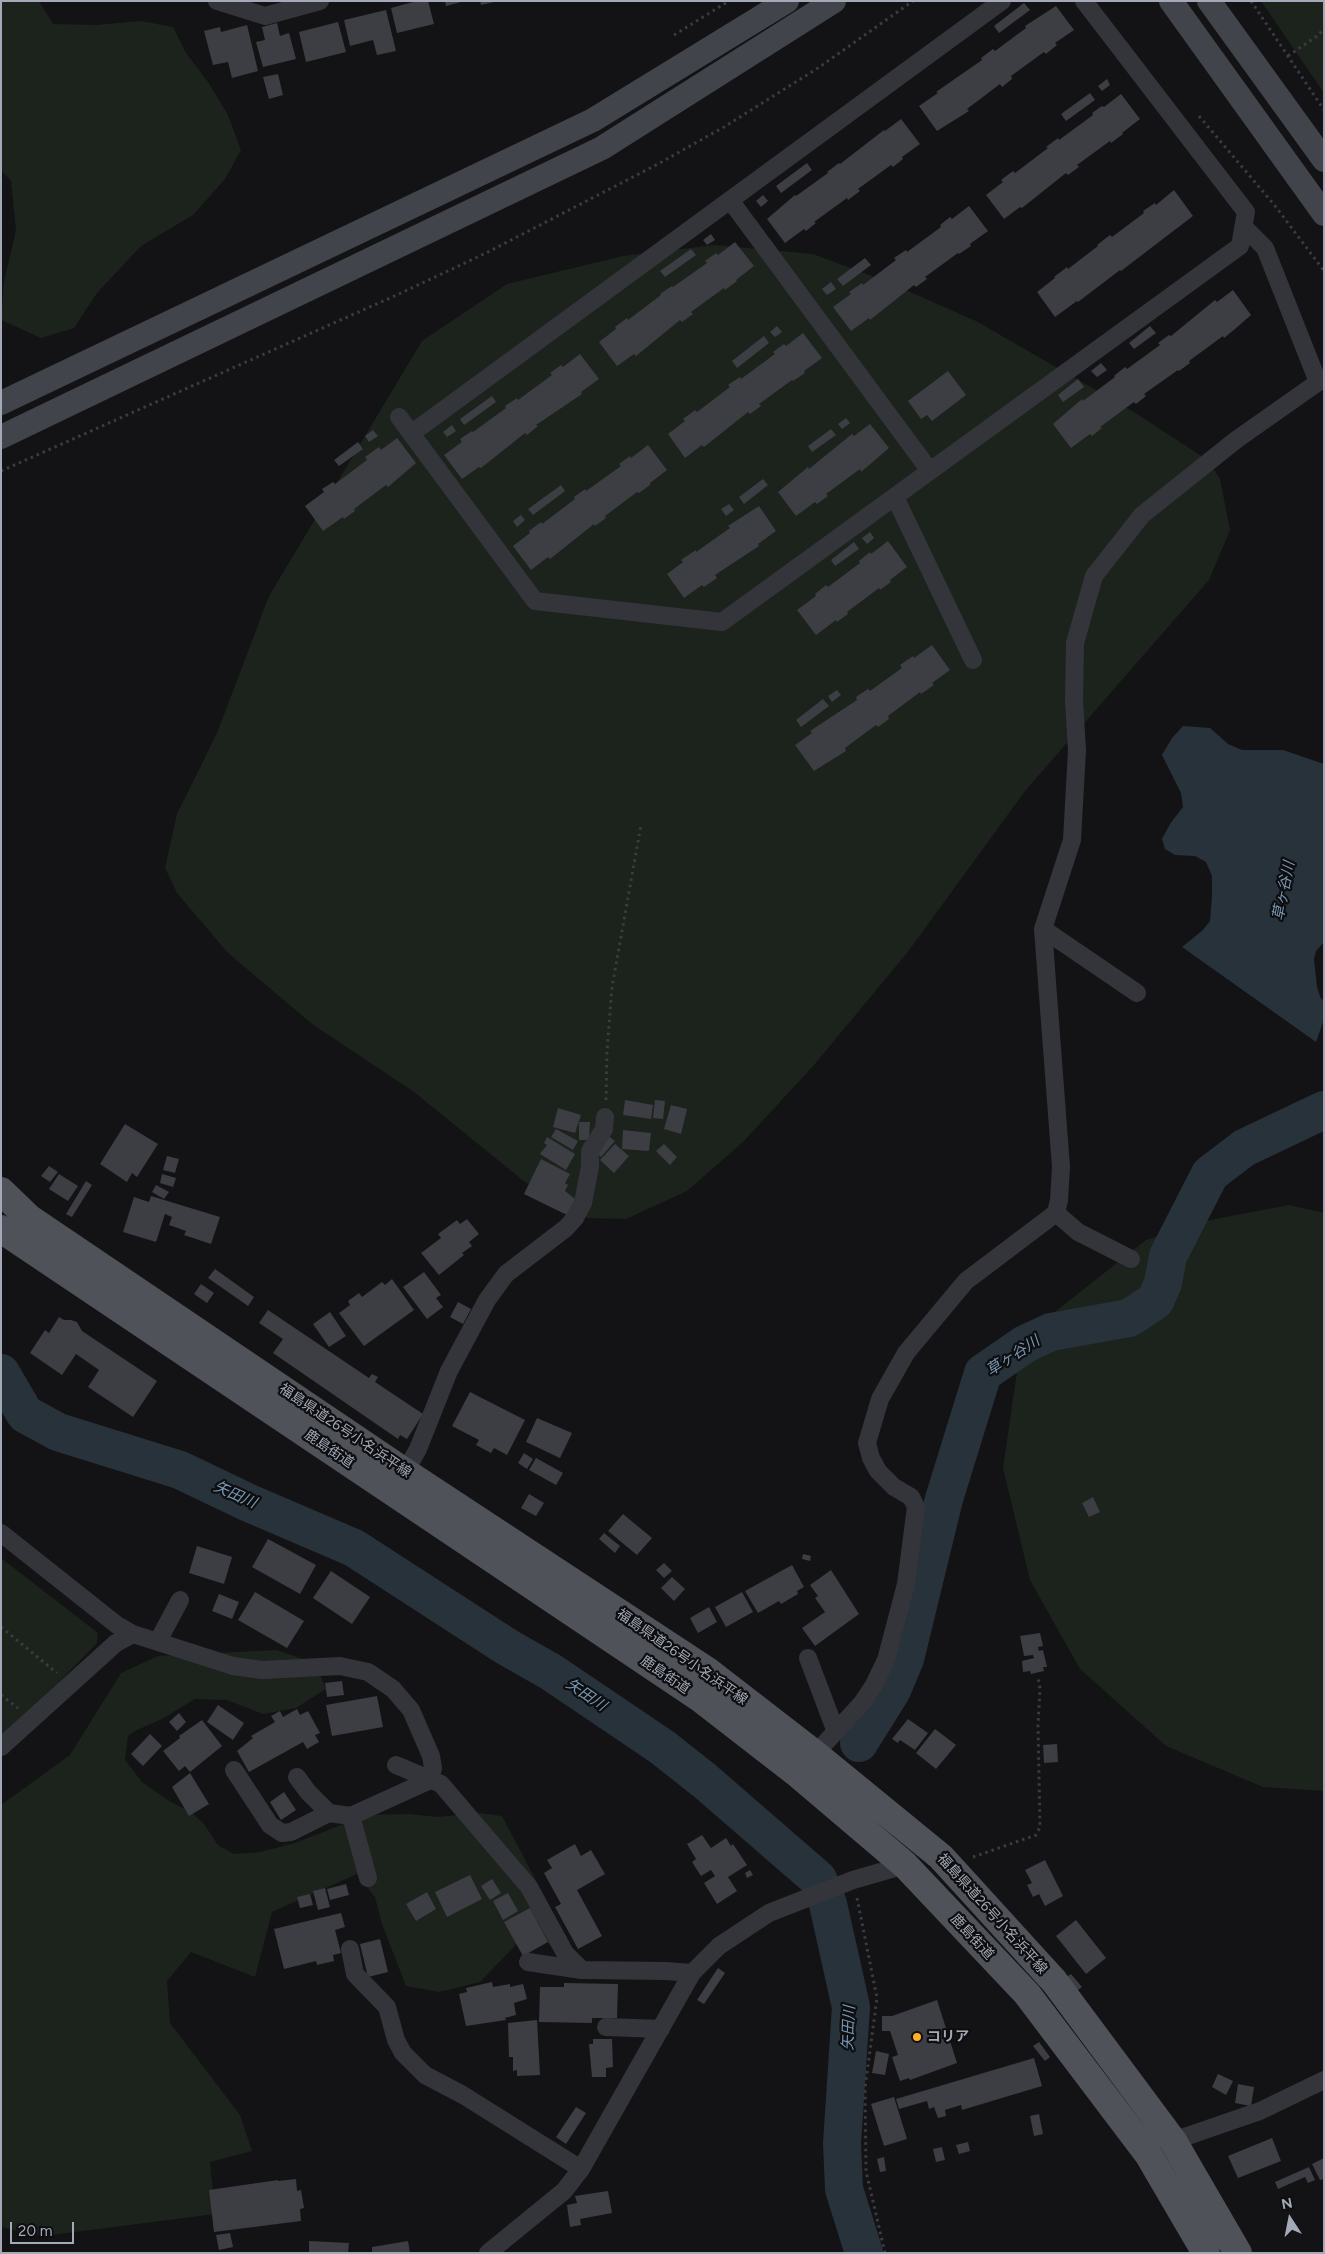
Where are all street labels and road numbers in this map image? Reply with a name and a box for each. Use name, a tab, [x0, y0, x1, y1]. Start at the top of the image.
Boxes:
street label: 福島県道26号小名浜平線	[276, 1380, 414, 1482]
street label: 鹿島街道	[301, 1426, 357, 1472]
street label: 福島県道26号小名浜平線	[613, 1605, 751, 1709]
street label: 鹿島街道	[637, 1652, 693, 1698]
street label: 福島県道26号小名浜平線	[934, 1851, 1050, 1977]
street label: 鹿島街道	[947, 1911, 997, 1963]

